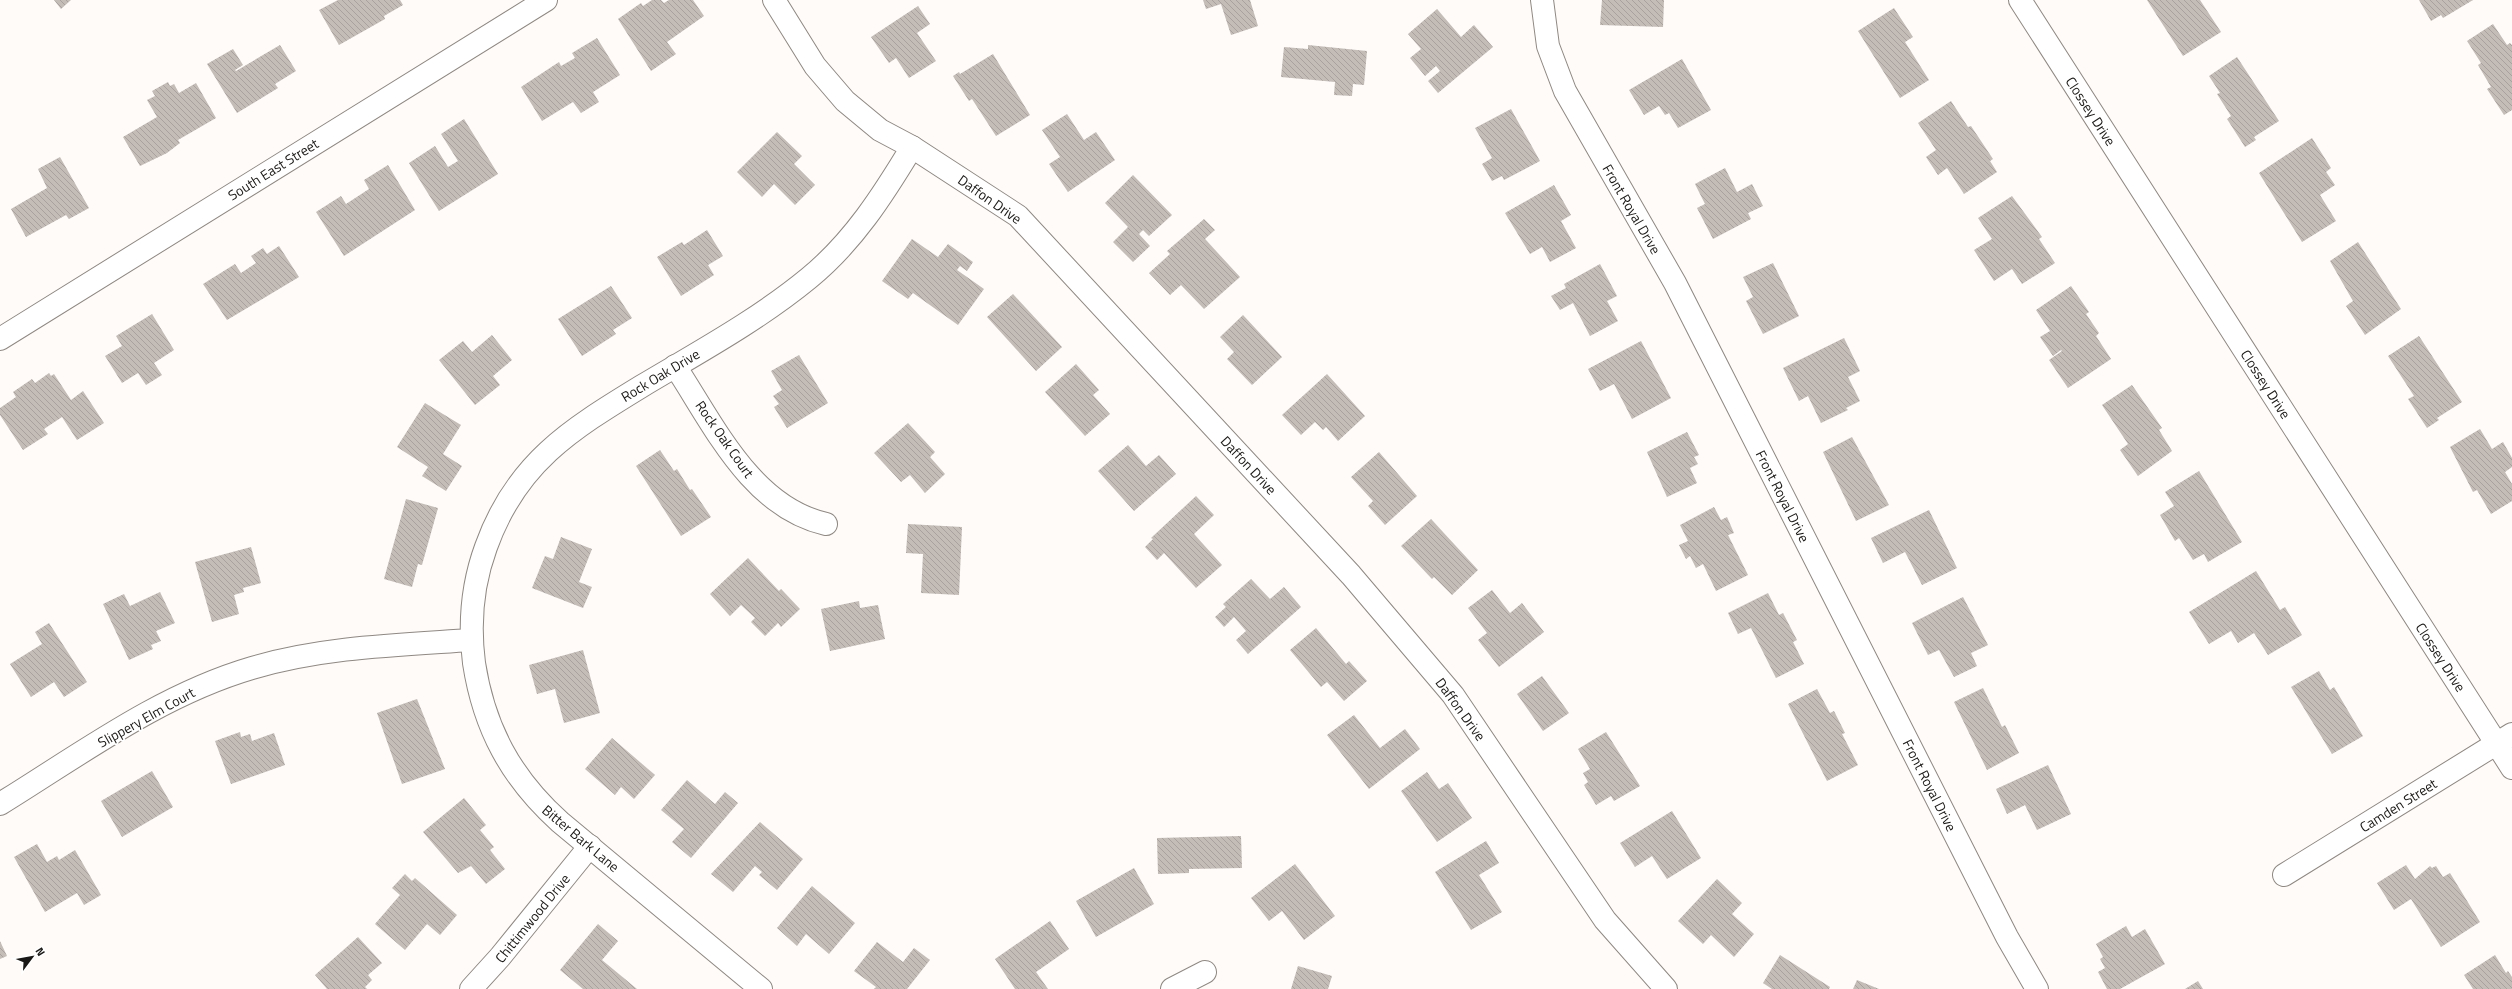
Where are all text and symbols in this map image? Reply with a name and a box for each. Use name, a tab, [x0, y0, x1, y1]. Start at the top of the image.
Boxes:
street label: Clossey Drive	[2061, 72, 2121, 150]
street label: South East Street	[224, 133, 322, 205]
street label: Front Royal Drive	[1598, 160, 1666, 258]
street label: Daffon Drive	[954, 169, 1026, 229]
street label: Rock Oak Drive	[617, 343, 703, 407]
street label: Clossey Drive	[2236, 345, 2296, 423]
street label: Rock Oak Court	[691, 396, 759, 482]
street label: Daffon Drive	[1216, 431, 1282, 499]
street label: Front Royal Drive	[1751, 446, 1815, 546]
street label: Clossey Drive	[2411, 618, 2471, 696]
street label: Daffon Drive	[1431, 673, 1491, 745]
street label: Slippery Elm Court	[94, 682, 198, 752]
street label: Front Royal Drive	[1898, 735, 1962, 835]
street label: Camden Street	[2355, 773, 2441, 837]
street label: Bitter Bark Lane	[538, 799, 624, 877]
street label: Chittimwood Drive	[489, 869, 575, 967]
north arrow	[12, 937, 52, 977]
text: N	[32, 944, 49, 959]

